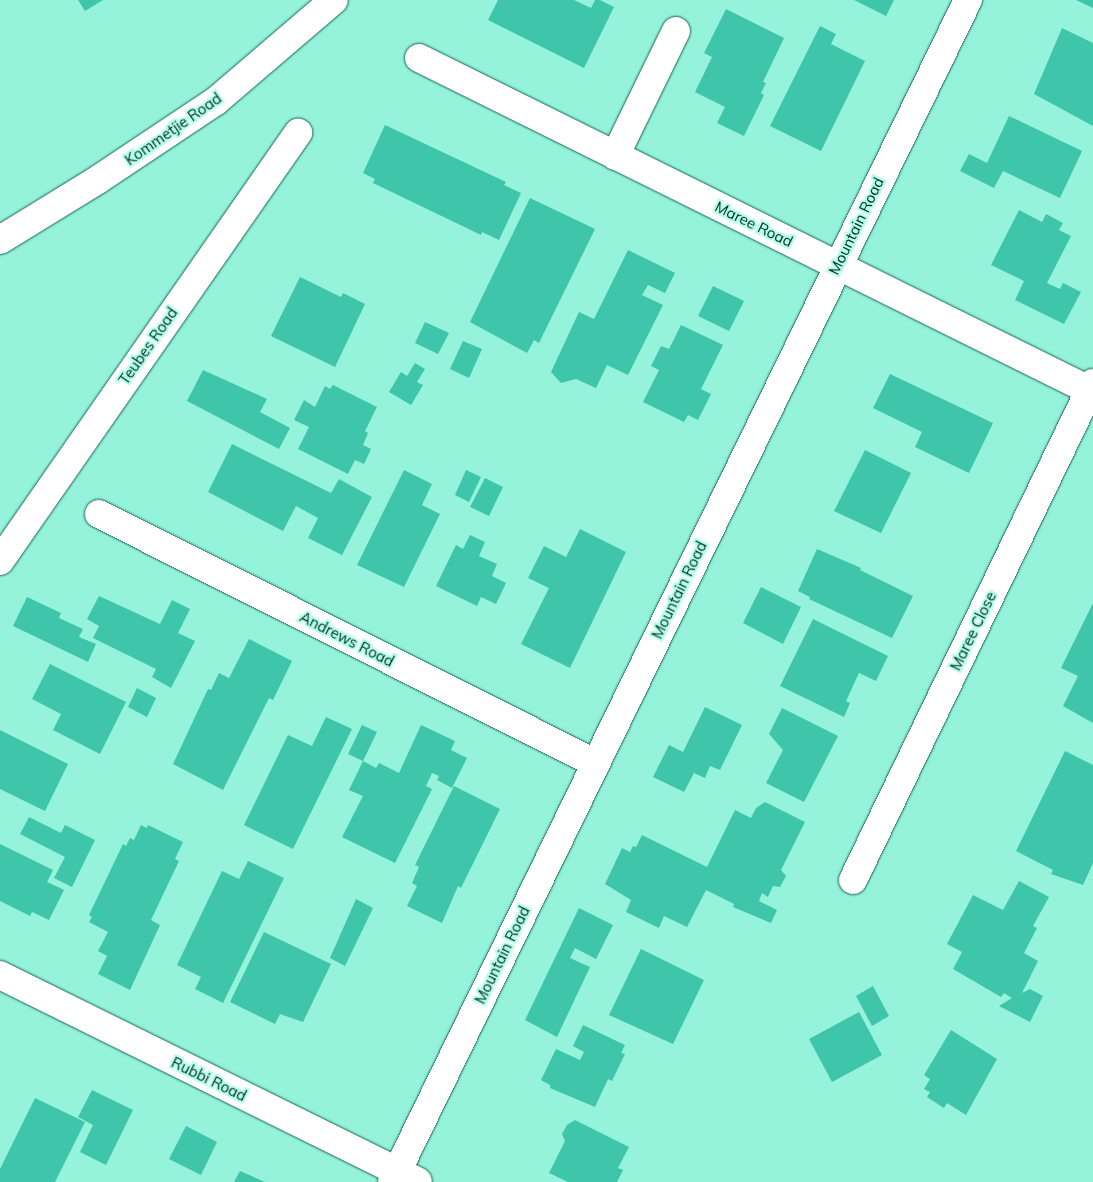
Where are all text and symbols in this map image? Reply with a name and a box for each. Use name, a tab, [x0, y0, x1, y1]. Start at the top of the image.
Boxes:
street label: Kommetjie Road	[121, 89, 225, 169]
street label: Mountain Road	[825, 174, 887, 278]
street label: Maree Road	[712, 197, 796, 251]
street label: Teubes Road	[115, 304, 181, 388]
street label: Mountain Road	[648, 538, 710, 642]
street label: Maree Close	[946, 589, 1000, 673]
street label: Andrews Road	[297, 608, 397, 670]
street label: Mountain Road	[471, 903, 533, 1007]
street label: Rubbi Road	[169, 1053, 249, 1105]

